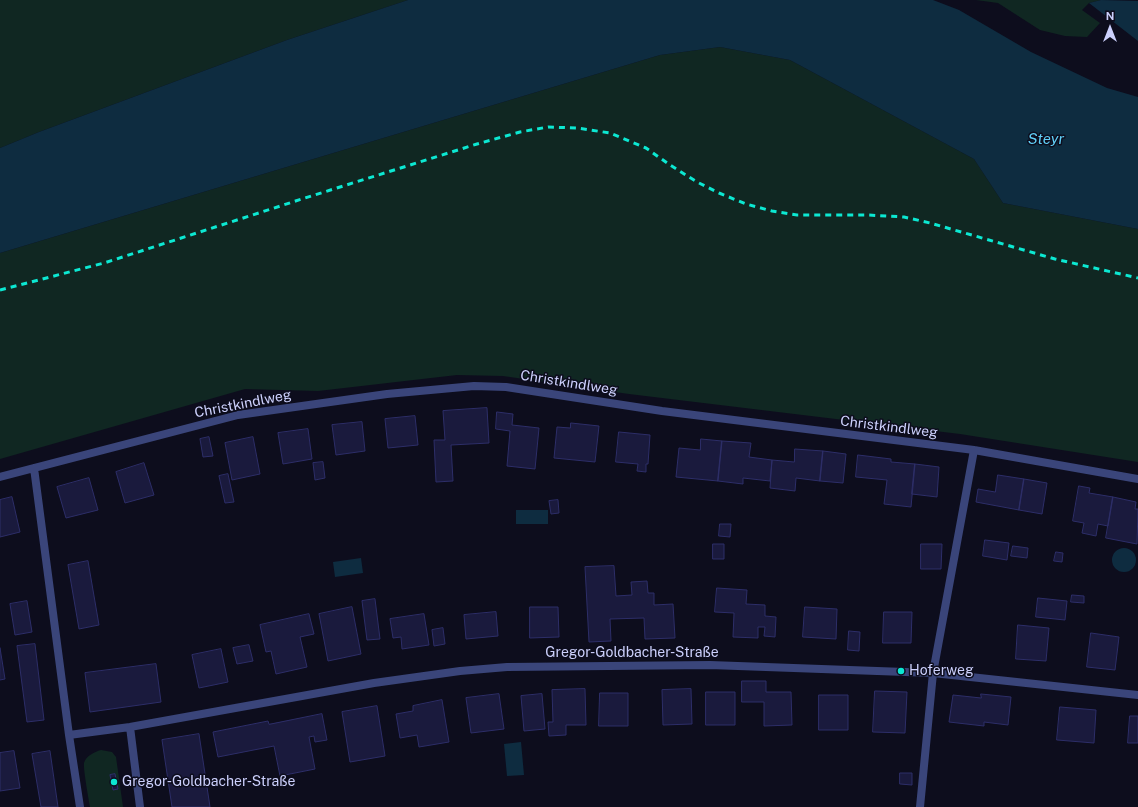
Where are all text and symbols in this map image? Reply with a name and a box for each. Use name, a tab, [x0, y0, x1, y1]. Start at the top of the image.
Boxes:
north arrow	[1090, 8, 1130, 48]
text: N	[1106, 10, 1114, 22]
water label: Steyr	[1028, 130, 1064, 148]
street label: Christkindlweg	[519, 367, 619, 399]
street label: Christkindlweg	[193, 386, 293, 422]
street label: Christkindlweg	[839, 413, 939, 441]
street label: Gregor-Goldbacher-Straße	[545, 645, 719, 661]
place label: Hoferweg	[909, 663, 974, 679]
marker: Hoferweg	[896, 666, 906, 676]
place label: Gregor-Goldbacher-Straße	[122, 774, 295, 790]
marker: Gregor-Goldbacher-Straße	[109, 777, 119, 787]

